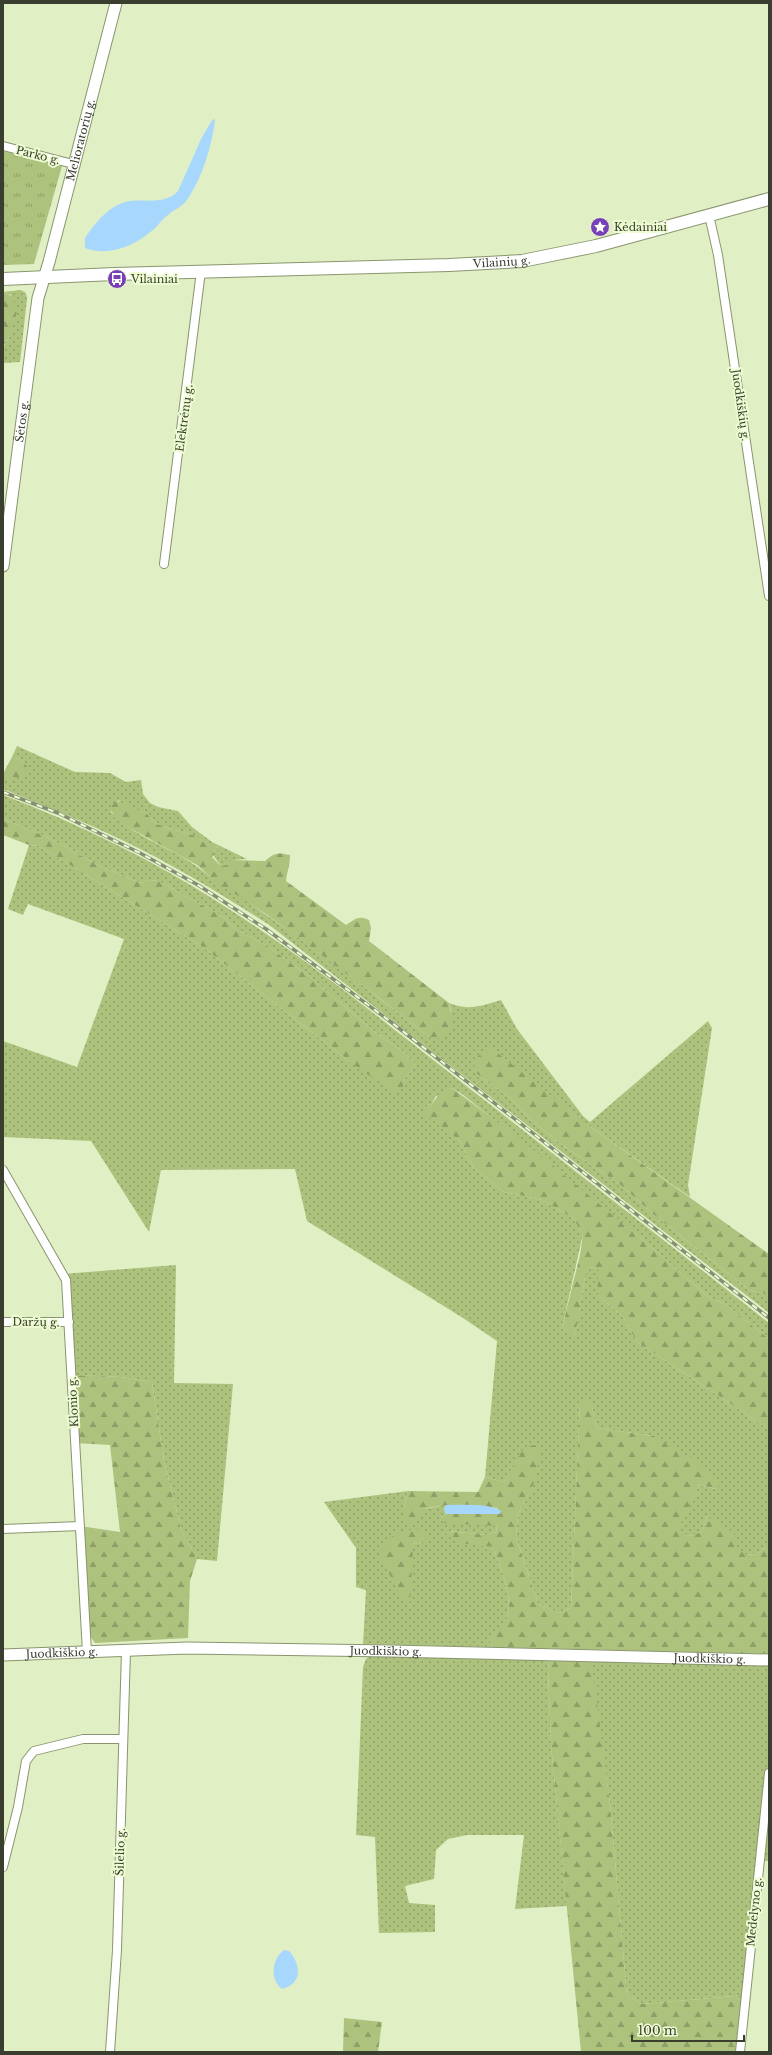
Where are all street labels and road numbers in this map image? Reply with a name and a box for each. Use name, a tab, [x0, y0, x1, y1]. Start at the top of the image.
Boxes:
street label: Melioratorių g.	[63, 97, 98, 183]
street label: Parko g.	[14, 143, 62, 167]
street label: Vilainių g.	[472, 252, 532, 271]
street label: Juodkiškių g.	[729, 366, 753, 442]
street label: Elektrėnų g.	[172, 383, 196, 453]
street label: Šėtos g.	[12, 399, 32, 443]
street label: Daržų g.	[12, 1315, 60, 1329]
street label: Klonio g.	[65, 1376, 81, 1428]
street label: Juodkiškio g.	[348, 1643, 422, 1659]
street label: Juodkiškio g.	[24, 1644, 98, 1661]
street label: Juodkiškio g.	[672, 1651, 746, 1666]
street label: Šilelio g.	[112, 1828, 128, 1876]
street label: Medelyno g.	[743, 1877, 765, 1947]

